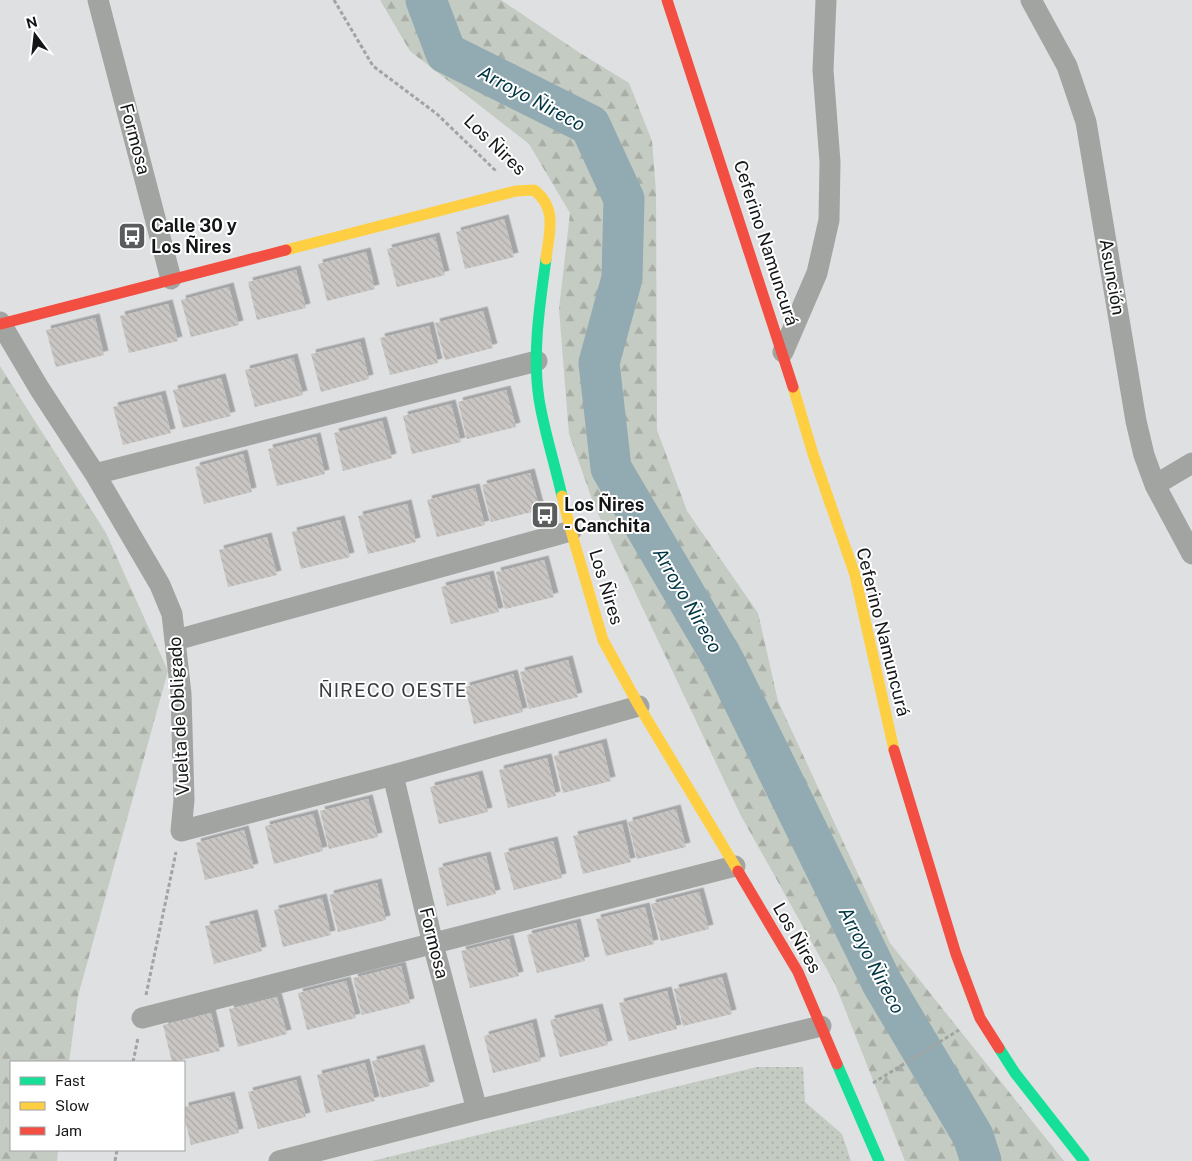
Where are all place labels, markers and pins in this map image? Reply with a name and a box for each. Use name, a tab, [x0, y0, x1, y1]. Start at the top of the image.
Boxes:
place label: Calle 30 y Los Ñires	[151, 215, 237, 257]
bus stop icon: Calle 30 y Los Ñires	[117, 221, 147, 251]
place label: Los Ñires - Canchita	[564, 493, 650, 536]
bus stop icon: Los Ñires - Canchita	[530, 500, 560, 530]

